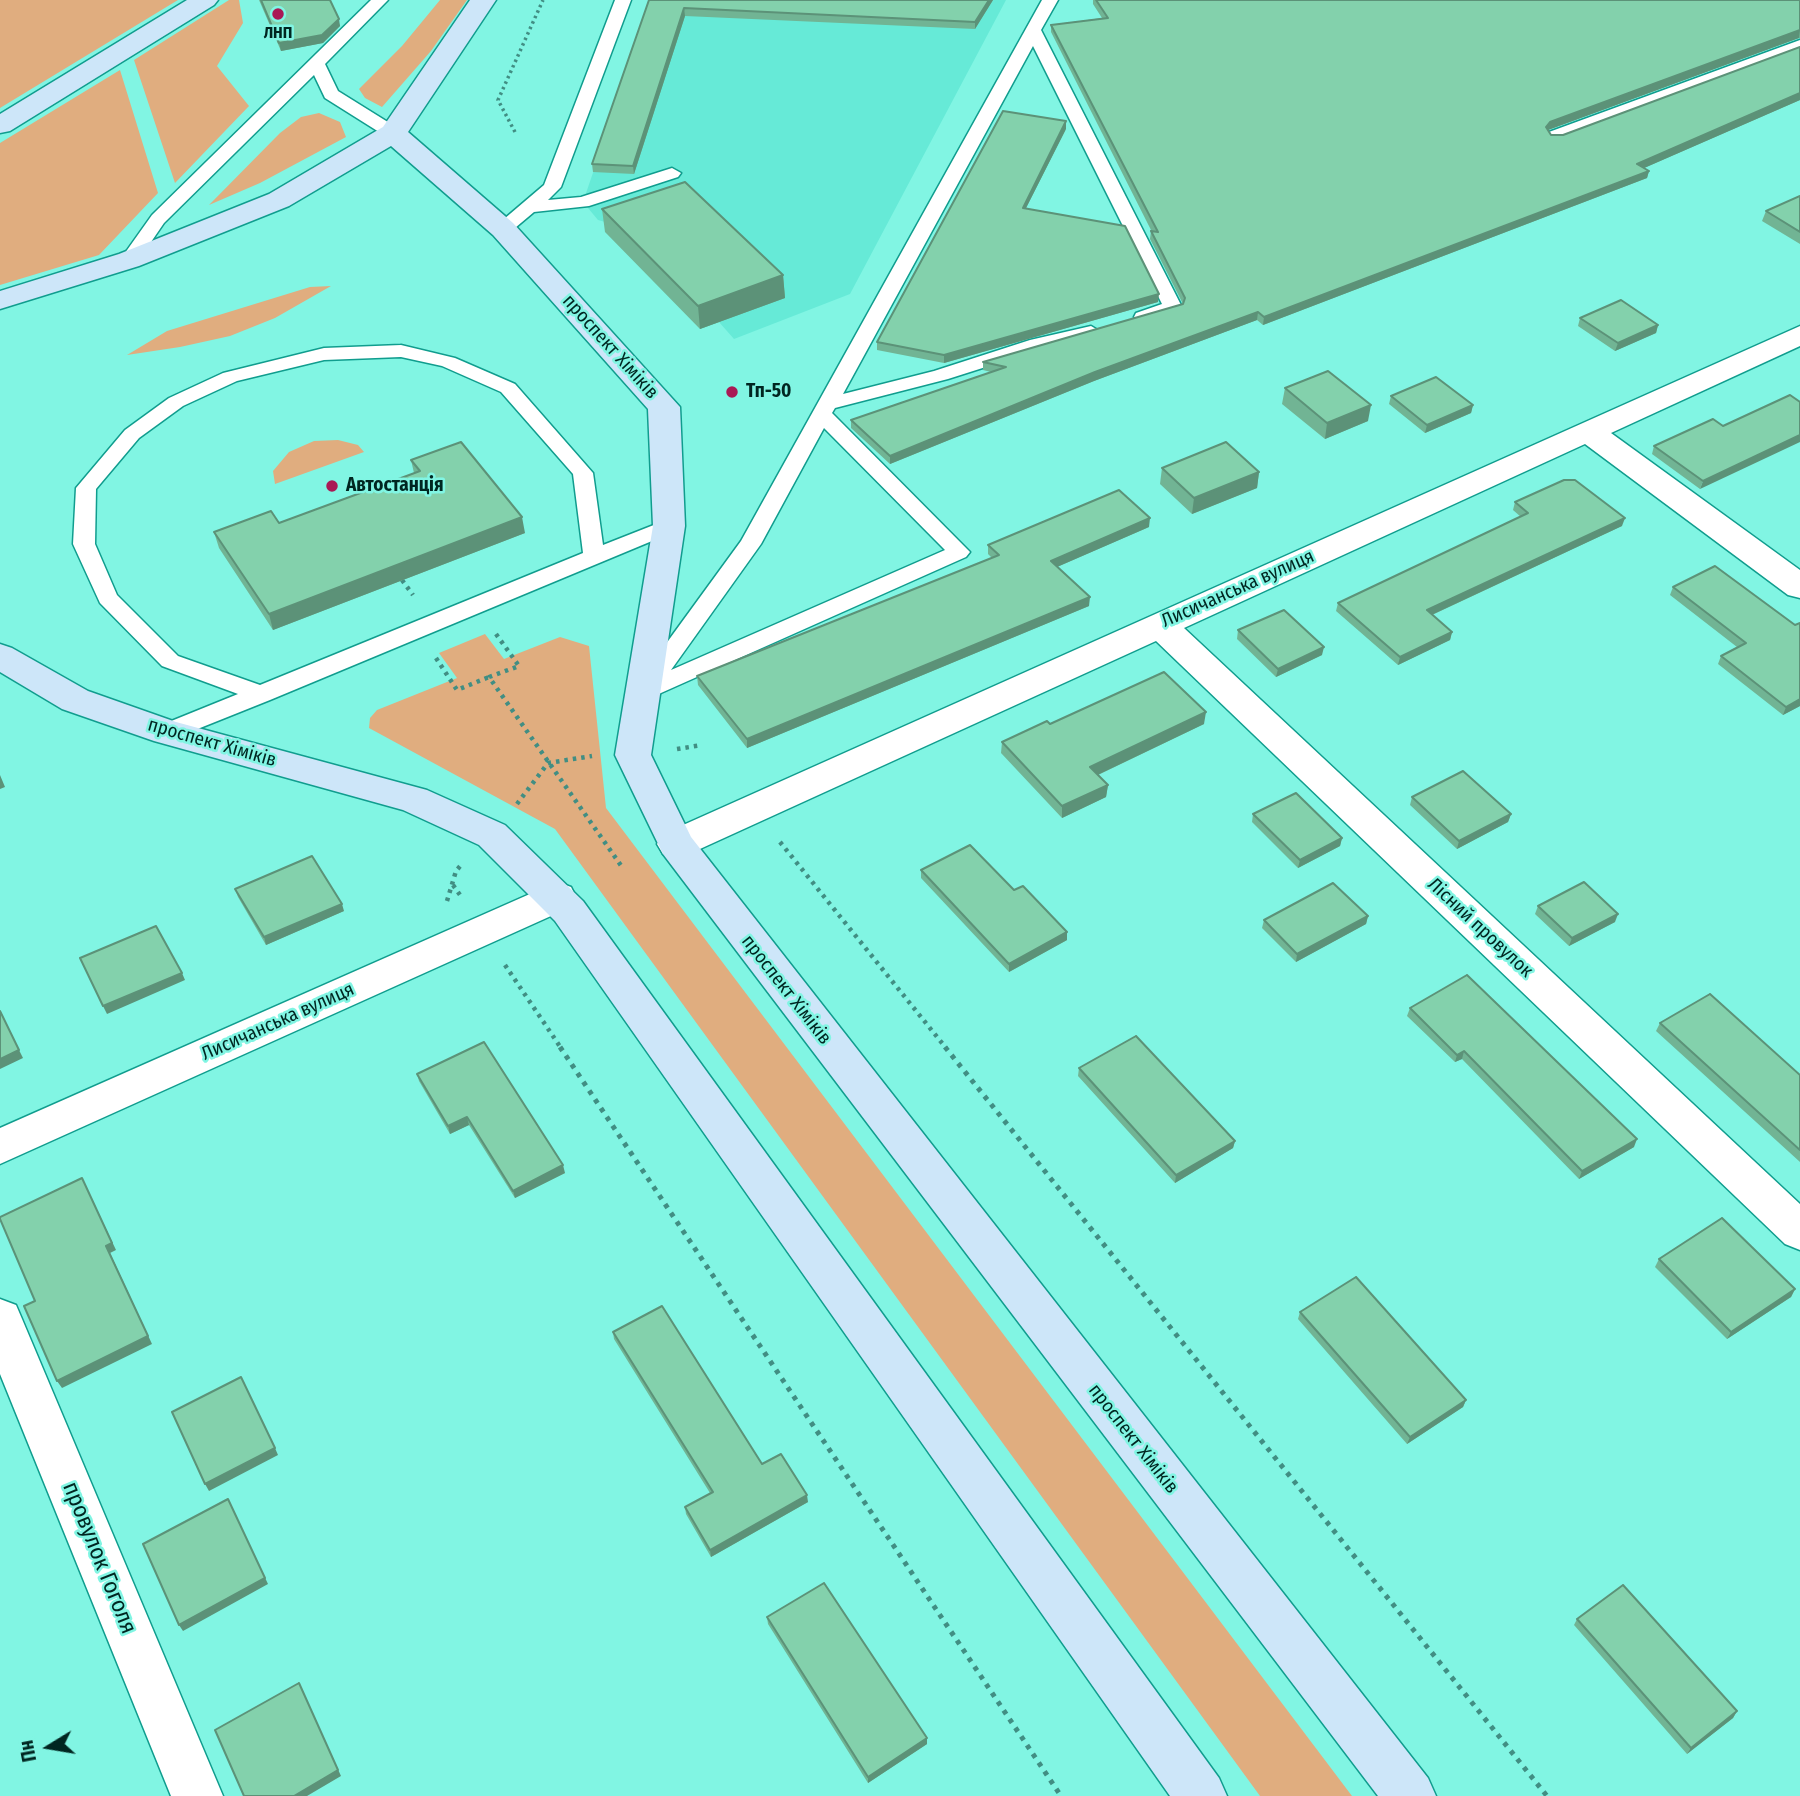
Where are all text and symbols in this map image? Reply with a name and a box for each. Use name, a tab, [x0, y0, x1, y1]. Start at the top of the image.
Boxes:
marker: ЛНП	[270, 6, 286, 22]
place label: ЛНП	[264, 24, 292, 44]
street label: проспект Хіміків	[557, 290, 663, 404]
place label: Тп-50	[746, 381, 791, 403]
marker: Тп-50	[724, 384, 740, 400]
place label: Автостанція	[346, 475, 444, 497]
marker: Автостанція	[324, 478, 340, 494]
street label: Лисичанська вулиця	[1158, 545, 1318, 633]
street label: проспект Хіміків	[145, 714, 279, 772]
street label: Лісний провулок	[1423, 873, 1537, 983]
street label: проспект Хіміків	[736, 931, 836, 1049]
street label: Лисичанська вулиця	[198, 978, 358, 1066]
street label: проспект Хіміків	[1083, 1380, 1183, 1498]
street label: провулок Гоголя	[56, 1478, 142, 1638]
north arrow	[14, 1712, 84, 1782]
text: Пн	[15, 1738, 41, 1764]

